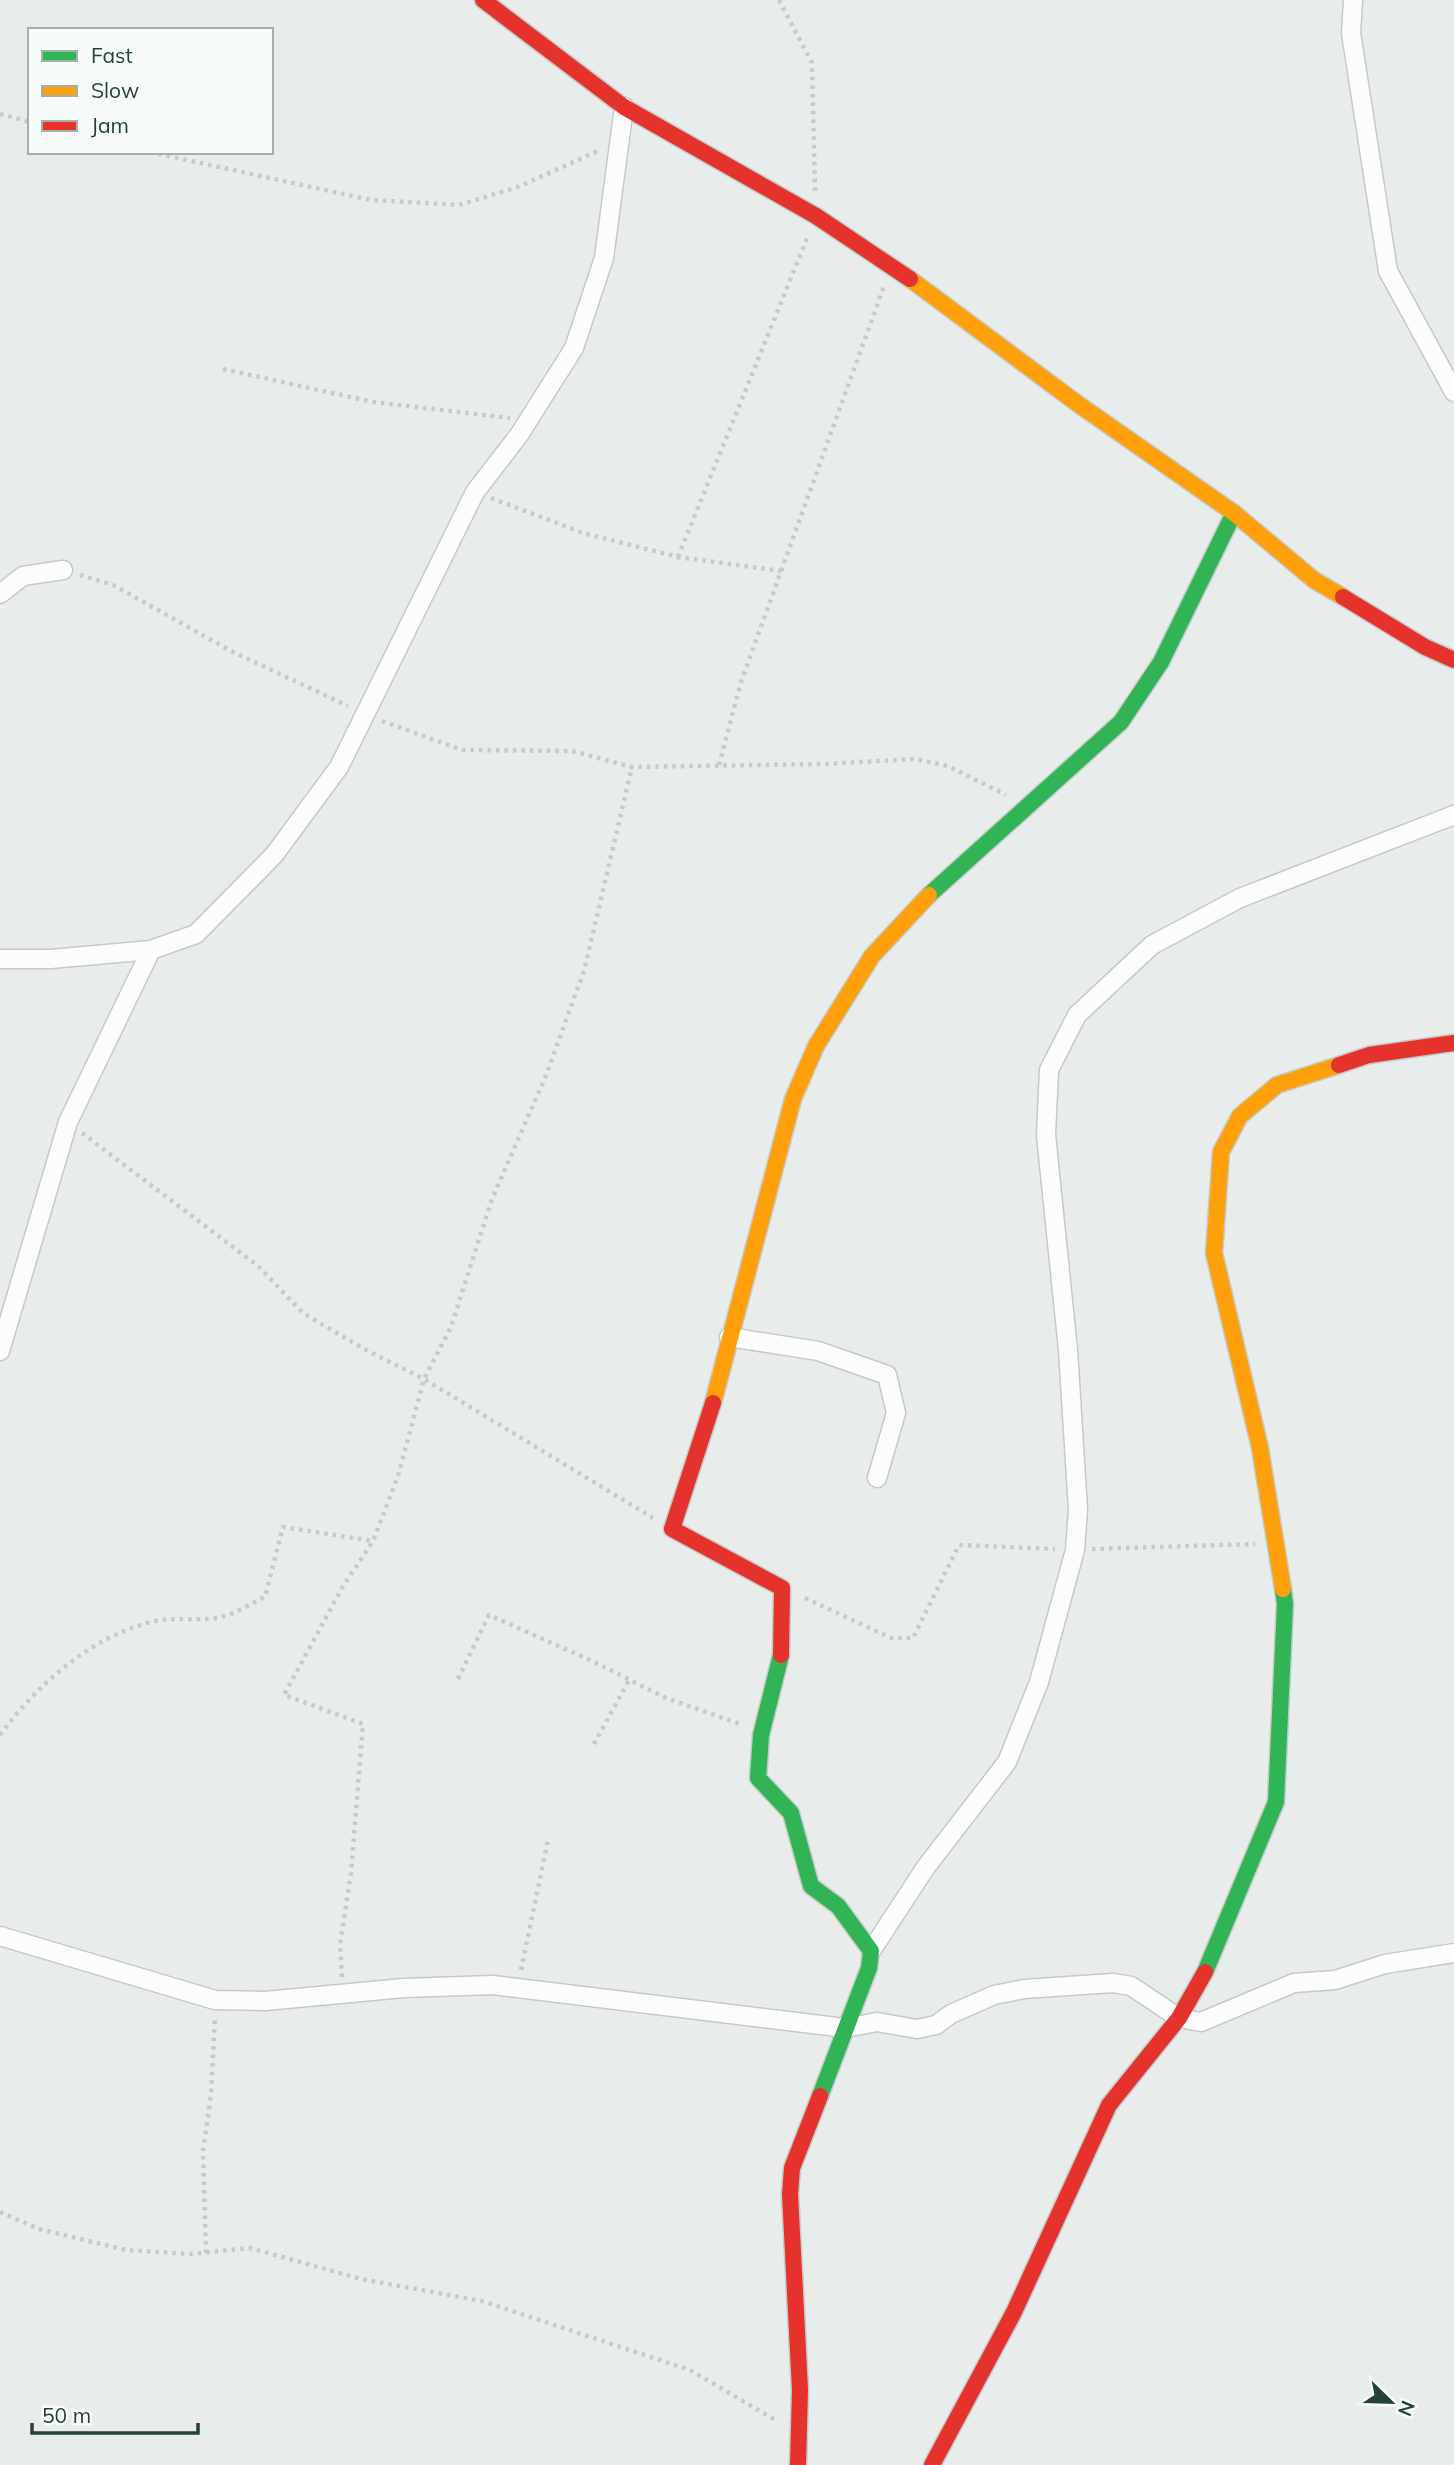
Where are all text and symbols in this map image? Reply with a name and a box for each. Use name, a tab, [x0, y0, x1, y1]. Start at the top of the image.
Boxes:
legend	[28, 28, 273, 154]
text: Fast	[91, 42, 133, 68]
text: Slow	[91, 77, 139, 103]
text: Jam	[91, 112, 129, 138]
north arrow	[1356, 2367, 1426, 2437]
scale bar	[32, 2392, 198, 2436]
text: N	[1393, 2397, 1420, 2420]
text: 50 m	[42, 2402, 91, 2428]

